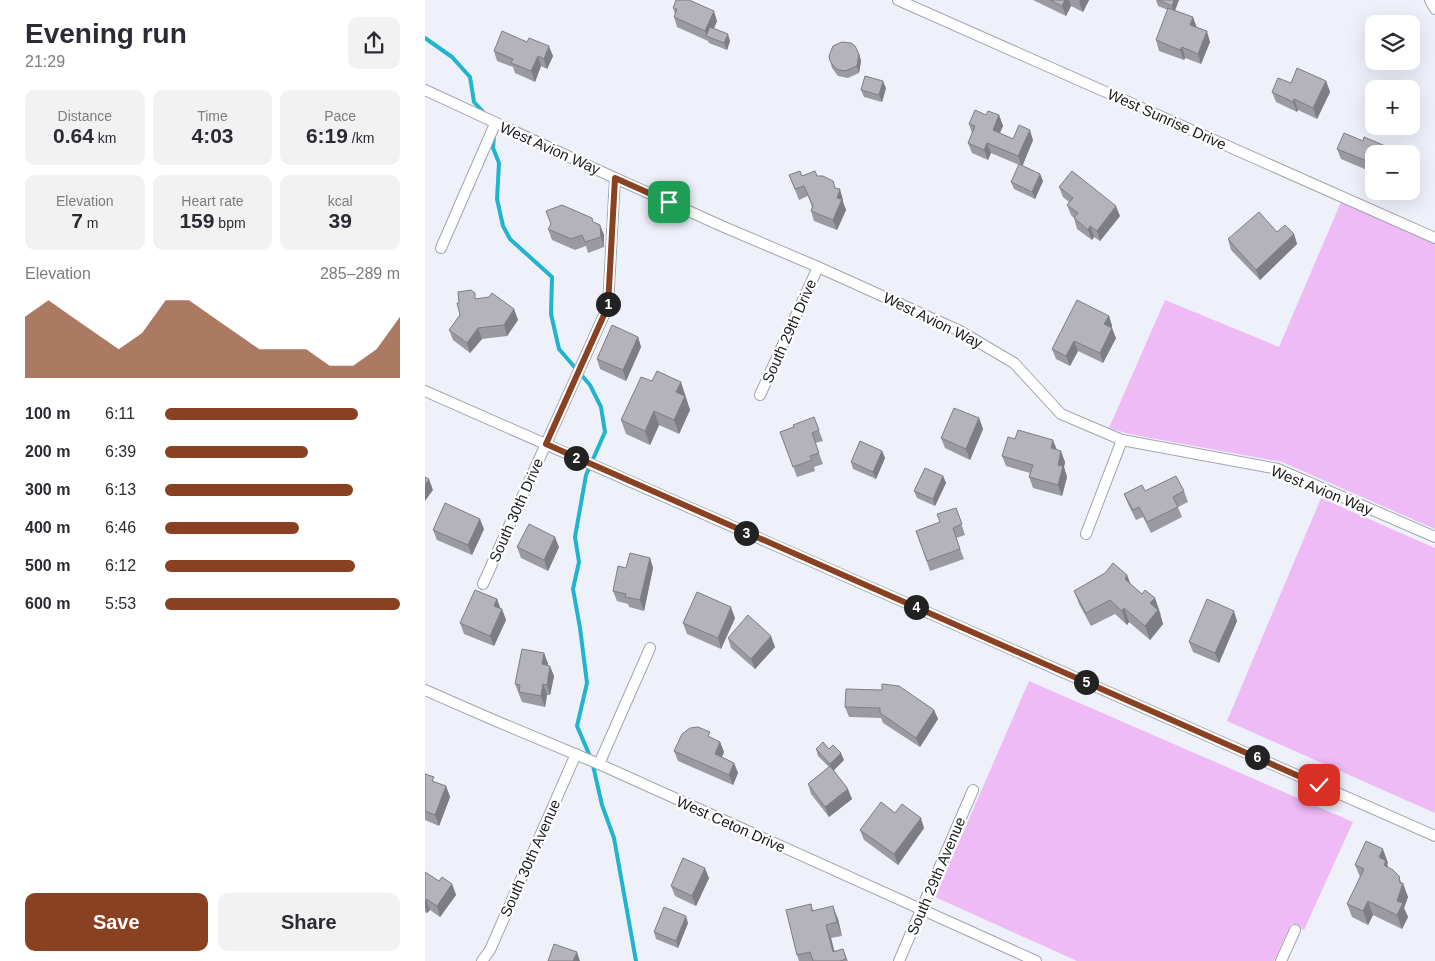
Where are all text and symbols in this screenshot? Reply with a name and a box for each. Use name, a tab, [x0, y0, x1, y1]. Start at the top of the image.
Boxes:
map controls	[1365, 15, 1420, 200]
button: layers	[1365, 15, 1420, 70]
button: share	[348, 17, 400, 69]
text: Evening run	[25, 18, 187, 49]
text: 21:29	[25, 53, 65, 70]
button: +	[1365, 80, 1420, 135]
street label: West Sunrise Drive	[1105, 85, 1229, 153]
text: Distance	[58, 108, 112, 124]
text: Time	[197, 108, 228, 124]
text: Pace	[324, 108, 356, 124]
street label: West Avion Way	[497, 118, 603, 178]
text: 0.64	[53, 124, 94, 147]
text: 4:03	[191, 124, 234, 147]
text: 6:19	[306, 124, 348, 147]
text: km	[94, 130, 117, 146]
text: /km	[348, 130, 374, 146]
button: −	[1365, 145, 1420, 200]
pin	[648, 181, 690, 223]
icon: arrive	[655, 188, 683, 216]
text: Elevation	[56, 193, 114, 209]
text: Heart rate	[181, 193, 244, 209]
text: kcal	[328, 193, 353, 209]
text: 7	[71, 209, 83, 232]
text: 159	[179, 209, 214, 232]
text: 39	[328, 209, 352, 232]
text: m	[83, 215, 98, 231]
text: bpm	[214, 215, 246, 231]
text: Elevation	[25, 265, 91, 282]
text: 285–289 m	[320, 265, 400, 282]
street label: South 29th Drive	[759, 277, 819, 385]
street label: West Avion Way	[881, 289, 986, 352]
pin: 1	[595, 292, 621, 316]
text: 1	[605, 296, 612, 312]
text: 100 m	[25, 405, 70, 422]
text: 6:11	[105, 405, 135, 422]
text: 200 m	[25, 443, 70, 460]
text: 6:39	[105, 443, 136, 460]
pin: 2	[563, 446, 589, 470]
text: 2	[573, 450, 580, 466]
street label: South 30th Drive	[486, 456, 546, 564]
street label: West Avion Way	[1269, 462, 1376, 518]
text: 300 m	[25, 481, 70, 498]
text: 6:13	[105, 481, 136, 498]
text: 400 m	[25, 519, 70, 536]
text: 6:46	[105, 519, 136, 536]
pin: 3	[733, 520, 759, 546]
text: 3	[743, 525, 750, 541]
text: 500 m	[25, 557, 70, 574]
text: 6:12	[105, 557, 136, 574]
pin: 4	[903, 594, 929, 620]
text: 600 m	[25, 595, 70, 612]
text: 5:53	[105, 595, 136, 612]
text: 4	[913, 599, 920, 615]
pin: 5	[1073, 670, 1099, 694]
text: 5	[1083, 674, 1090, 690]
pin: 6	[1245, 744, 1269, 770]
text: 6	[1254, 749, 1261, 765]
pin	[1298, 764, 1340, 806]
icon: check	[1305, 771, 1333, 799]
street label: West Ceton Drive	[674, 792, 788, 856]
street label: South 30th Avenue	[497, 797, 563, 919]
street label: South 29th Avenue	[903, 814, 969, 938]
button: Save	[25, 893, 208, 951]
button: Share	[218, 893, 400, 951]

